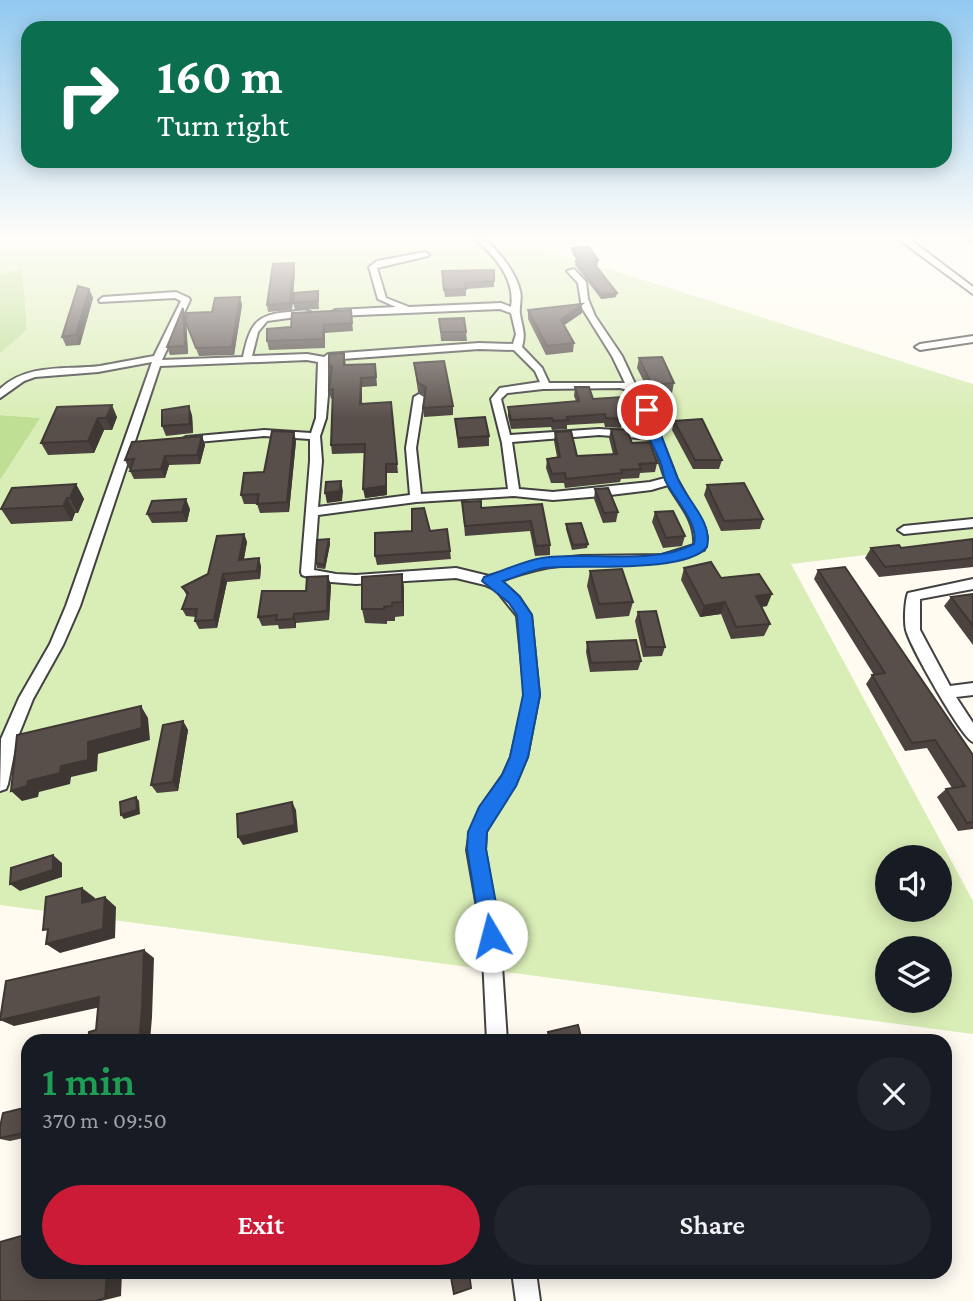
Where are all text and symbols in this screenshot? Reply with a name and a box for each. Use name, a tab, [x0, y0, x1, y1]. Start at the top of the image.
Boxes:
icon: right	[42, 49, 133, 140]
text: 160 m	[157, 49, 283, 104]
text: Turn right	[157, 107, 289, 143]
pin	[617, 380, 677, 440]
icon: arrive	[628, 391, 666, 429]
map controls	[875, 845, 952, 1013]
button: sound	[875, 845, 952, 922]
position arrow	[454, 899, 528, 973]
button: layers	[875, 936, 952, 1013]
text: 1 min	[42, 1057, 135, 1104]
button: close	[857, 1057, 931, 1131]
text: 370 m · 09:50	[42, 1107, 167, 1133]
button: Exit	[42, 1185, 480, 1265]
button: Share	[494, 1185, 931, 1265]

